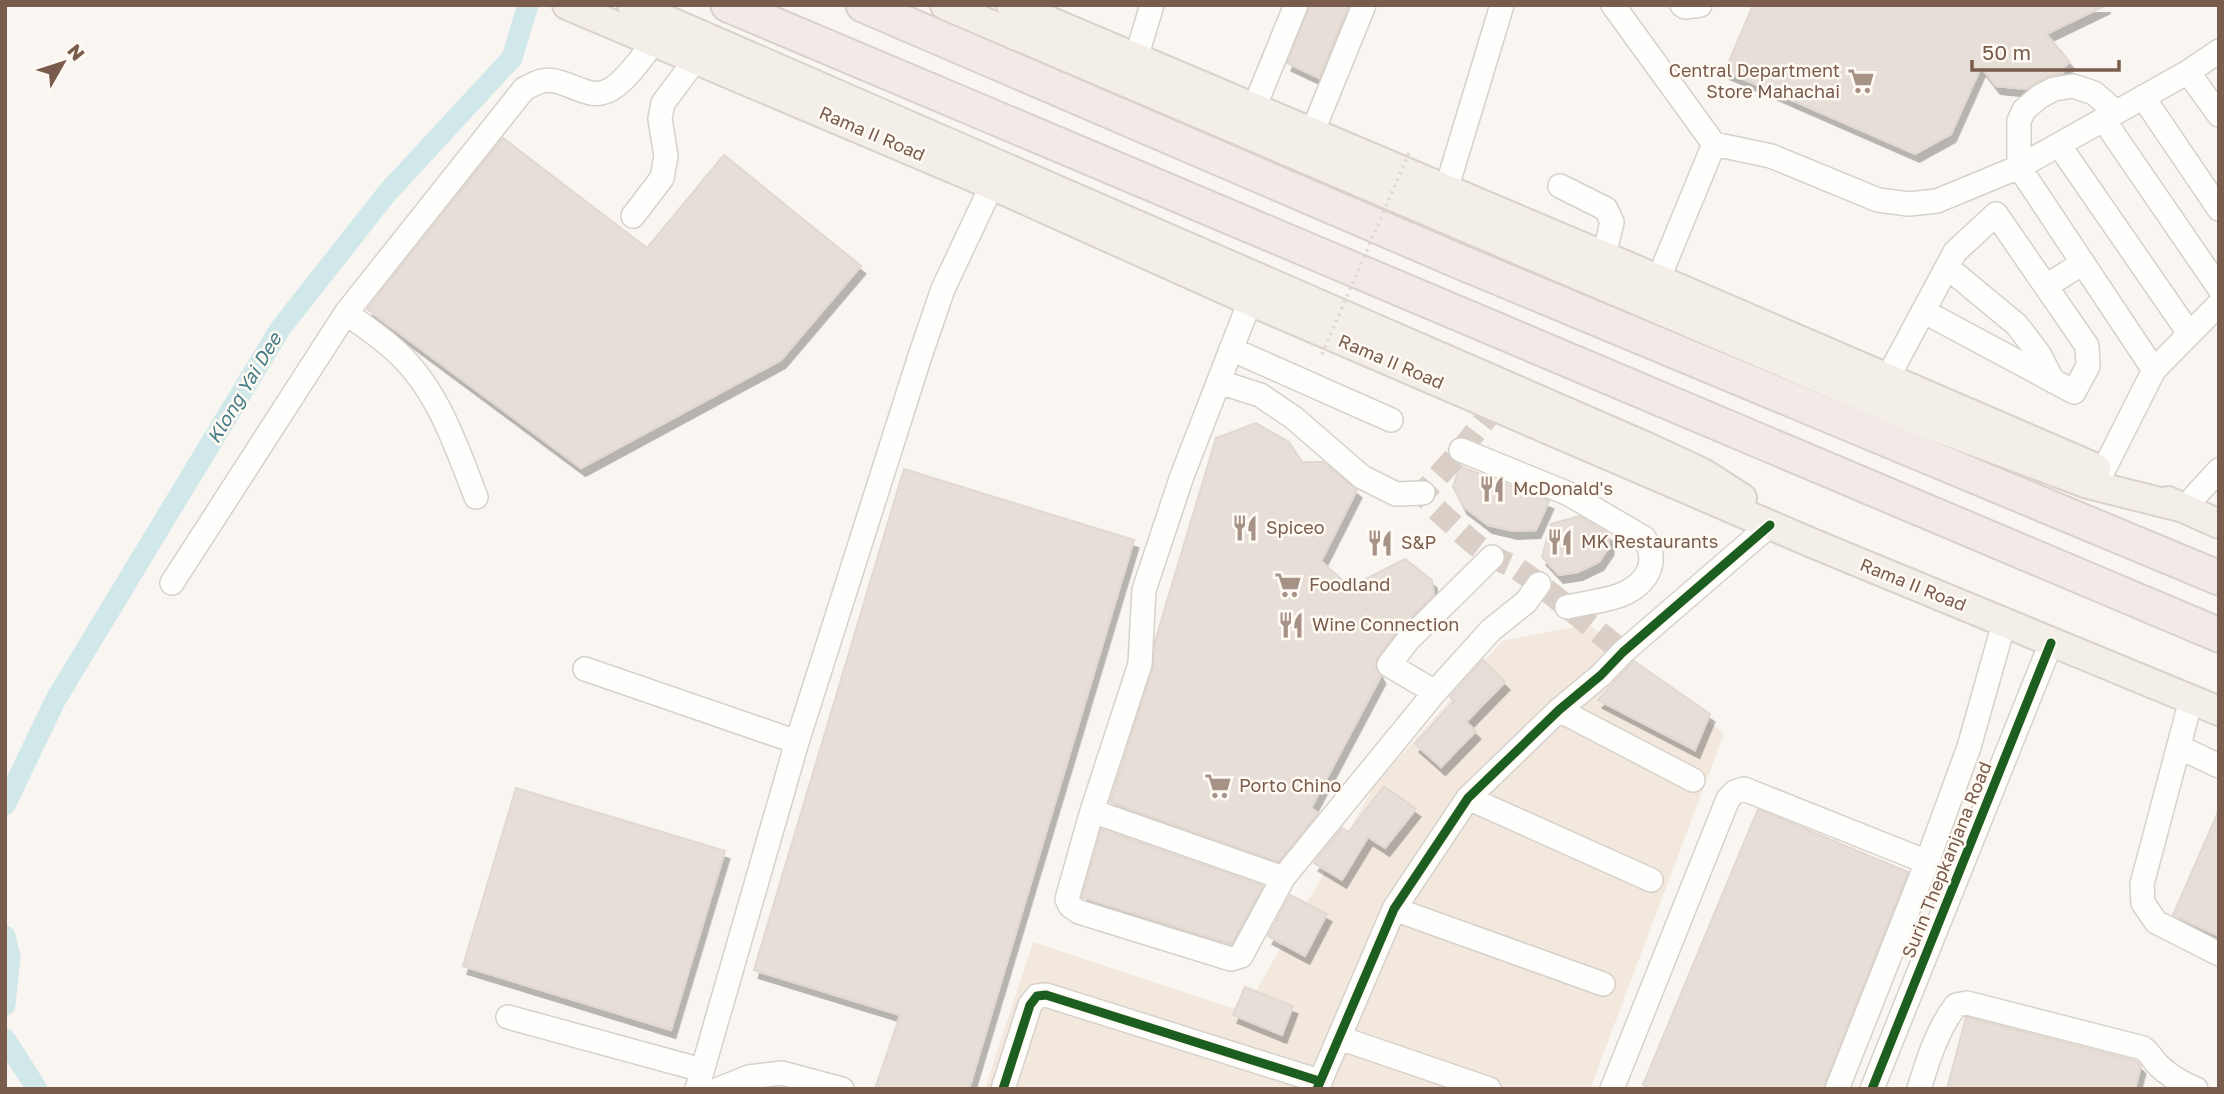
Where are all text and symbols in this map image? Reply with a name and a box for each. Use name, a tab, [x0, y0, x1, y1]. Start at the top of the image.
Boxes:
north arrow	[28, 28, 98, 98]
scale bar	[1972, 28, 2119, 72]
text: N	[63, 39, 90, 65]
text: 50 m	[1982, 39, 2031, 65]
place label: Central Department Store Mahachai	[1669, 59, 1840, 102]
supermarket icon: Central Department Store Mahachai	[1846, 66, 1876, 96]
street label: Rama II Road	[816, 101, 929, 165]
water label: Klong Yai Dee	[202, 327, 287, 447]
street label: Rama II Road	[1335, 329, 1448, 393]
restaurant icon: McDonald's	[1477, 474, 1507, 504]
place label: McDonald's	[1513, 477, 1613, 499]
restaurant icon: Spiceo	[1230, 513, 1260, 543]
place label: Spiceo	[1266, 516, 1324, 538]
restaurant icon: MK Restaurants	[1545, 527, 1575, 557]
restaurant icon: S&P	[1365, 528, 1395, 558]
place label: MK Restaurants	[1581, 530, 1718, 552]
place label: S&P	[1401, 531, 1436, 553]
street label: Rama II Road	[1857, 553, 1970, 615]
supermarket icon: Foodland	[1273, 570, 1303, 600]
place label: Foodland	[1309, 573, 1390, 595]
restaurant icon: Wine Connection	[1276, 610, 1306, 640]
place label: Wine Connection	[1312, 613, 1459, 635]
street label: Surin Thepkanjana Road	[1897, 758, 1996, 961]
supermarket icon: Porto Chino	[1203, 771, 1233, 801]
place label: Porto Chino	[1239, 774, 1341, 796]

